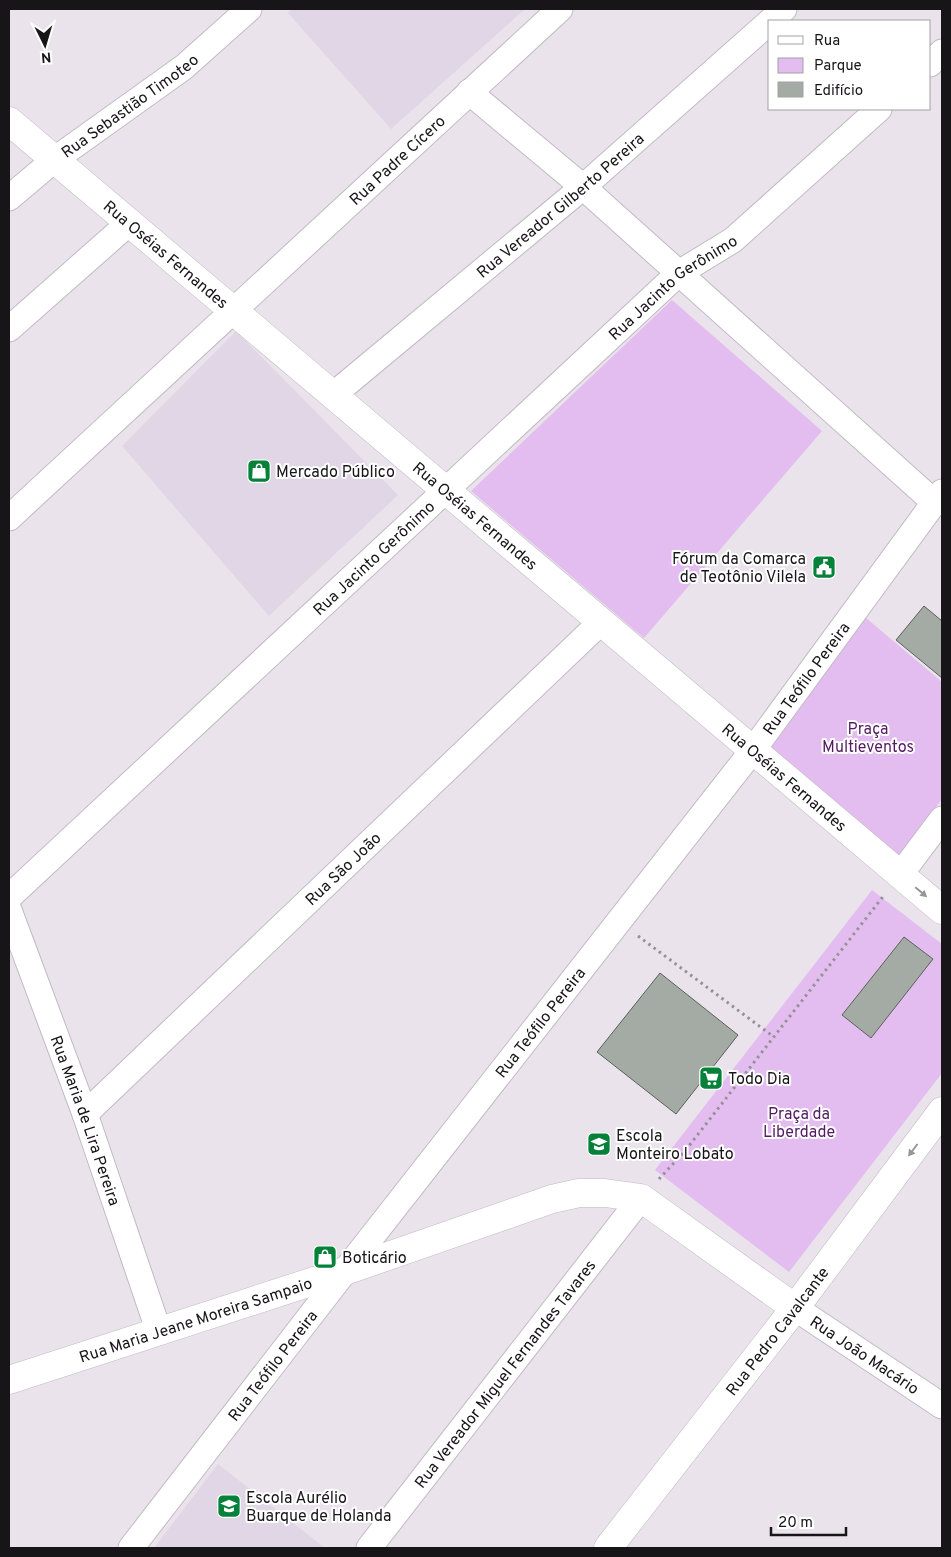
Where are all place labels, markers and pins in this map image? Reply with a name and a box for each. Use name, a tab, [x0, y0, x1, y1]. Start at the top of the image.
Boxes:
shop icon: Mercado Público	[246, 458, 272, 484]
place label: Mercado Público	[276, 463, 395, 483]
place label: Fórum da Comarca de Teotônio Vilela	[672, 550, 806, 588]
public building icon: Fórum da Comarca de Teotônio Vilela	[811, 554, 837, 580]
supermarket icon: Todo Dia	[698, 1065, 724, 1091]
place label: Todo Dia	[728, 1070, 790, 1090]
place label: Escola Monteiro Lobato	[616, 1127, 734, 1165]
school or university icon: Escola Monteiro Lobato	[586, 1131, 612, 1157]
shop icon: Boticário	[312, 1244, 338, 1270]
place label: Boticário	[342, 1249, 407, 1269]
place label: Escola Aurélio Buarque de Holanda	[246, 1489, 391, 1527]
school or university icon: Escola Aurélio Buarque de Holanda	[216, 1493, 242, 1519]

